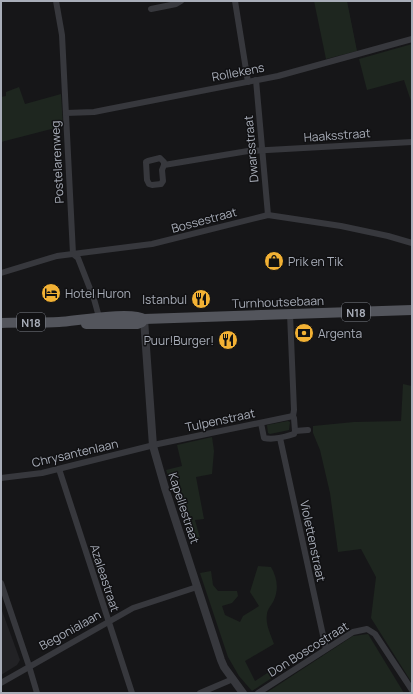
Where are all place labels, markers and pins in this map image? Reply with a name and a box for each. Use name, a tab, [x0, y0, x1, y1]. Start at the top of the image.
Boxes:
shop icon: Prik en Tik	[263, 250, 285, 272]
place label: Prik en Tik	[288, 253, 344, 270]
hotel icon: Hotel Huron	[40, 282, 62, 304]
place label: Hotel Huron	[65, 285, 131, 302]
restaurant icon: Istanbul	[190, 288, 212, 310]
place label: Istanbul	[142, 291, 187, 308]
bank icon: Argenta	[293, 322, 315, 344]
place label: Argenta	[318, 325, 362, 342]
restaurant icon: Puur!Burger!	[217, 329, 239, 351]
place label: Puur!Burger!	[144, 332, 214, 349]

